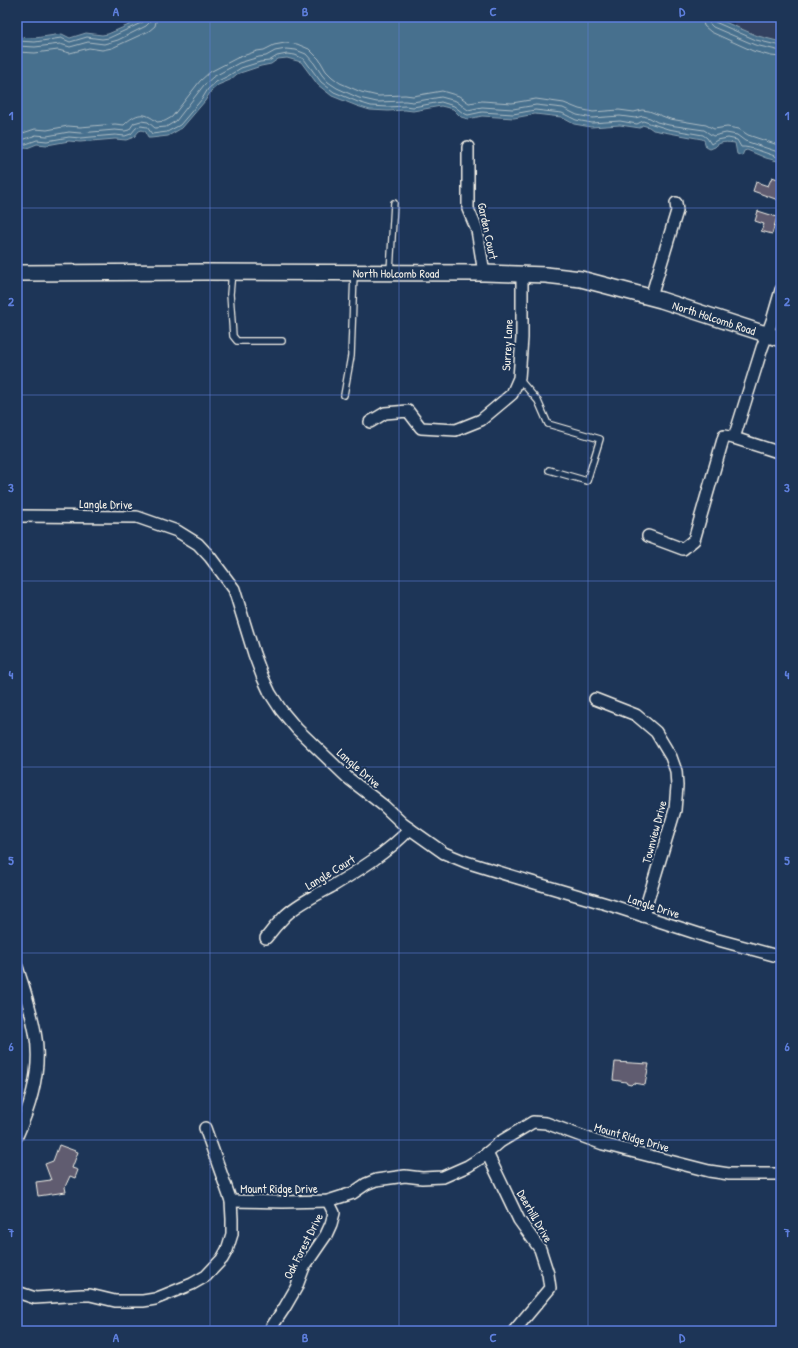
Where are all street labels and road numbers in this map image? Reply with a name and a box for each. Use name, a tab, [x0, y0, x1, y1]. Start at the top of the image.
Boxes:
street label: Garden Court	[474, 201, 502, 262]
street label: North Holcomb Road	[353, 264, 440, 281]
street label: North Holcomb Road	[670, 296, 758, 339]
street label: Surrey Lane	[497, 319, 517, 371]
street label: Langle Drive	[79, 495, 133, 513]
street label: Langle Drive	[333, 744, 385, 792]
street label: Townview Drive	[637, 798, 671, 865]
street label: Langle Court	[302, 850, 359, 894]
street label: Langle Drive	[626, 890, 682, 922]
street label: Mount Ridge Drive	[592, 1118, 672, 1156]
street label: Mount Ridge Drive	[240, 1180, 318, 1197]
street label: Deerhill Drive	[513, 1187, 557, 1246]
street label: Oak Forest Drive	[279, 1210, 327, 1282]

